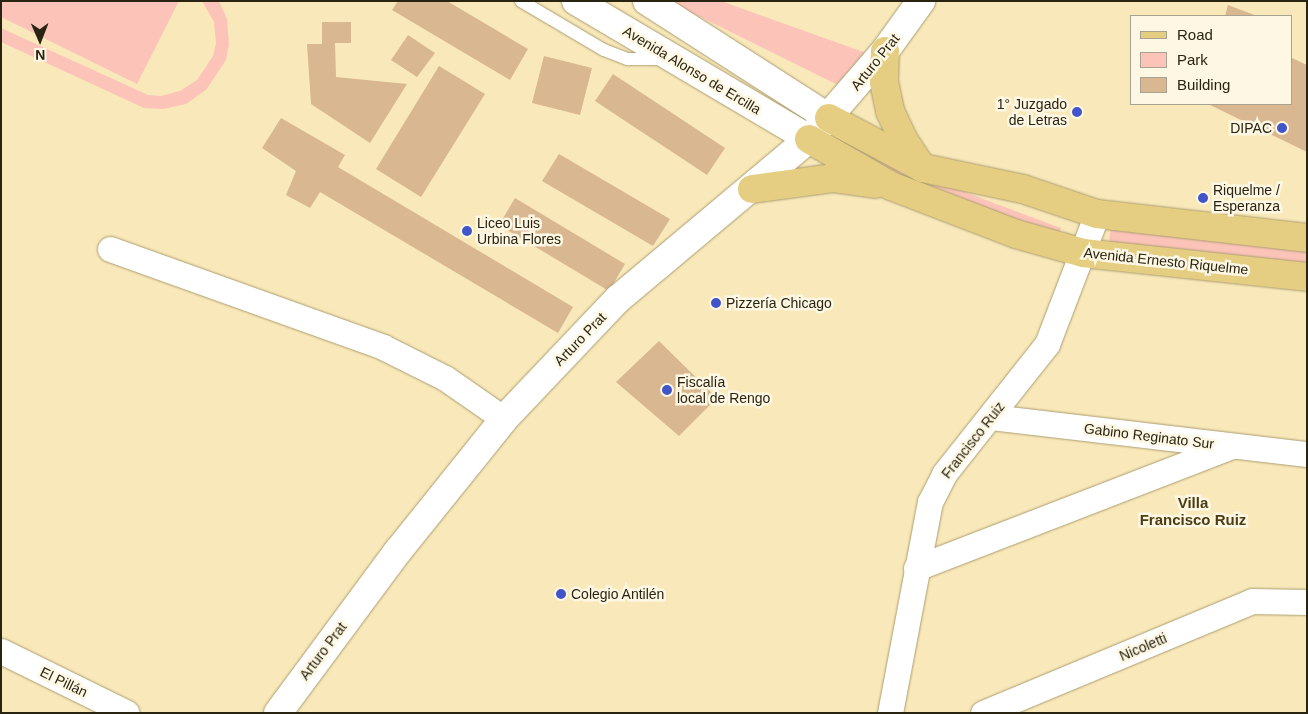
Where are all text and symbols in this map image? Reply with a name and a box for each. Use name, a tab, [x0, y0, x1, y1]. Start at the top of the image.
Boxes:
north arrow	[15, 15, 65, 65]
legend	[1130, 15, 1293, 105]
street label: Avenida Alonso de Ercilla	[620, 22, 764, 118]
text: Road	[1177, 26, 1213, 43]
street label: Arturo Prat	[847, 30, 903, 94]
text: N	[35, 47, 45, 63]
text: Park	[1177, 51, 1208, 68]
text: Building	[1177, 76, 1230, 93]
place label: 1° Juzgado de Letras	[997, 96, 1067, 128]
marker: 1° Juzgado de Letras	[1071, 106, 1083, 118]
place label: DIPAC	[1230, 120, 1272, 136]
marker: DIPAC	[1276, 122, 1288, 134]
place label: Riquelme / Esperanza	[1213, 182, 1280, 214]
marker: Riquelme / Esperanza	[1197, 192, 1209, 204]
place label: Liceo Luis Urbina Flores	[477, 215, 561, 248]
marker: Liceo Luis Urbina Flores	[461, 225, 473, 237]
street label: Avenida Ernesto Riquelme	[1083, 244, 1249, 278]
place label: Pizzería Chicago	[726, 295, 832, 311]
marker: Pizzería Chicago	[710, 297, 722, 309]
street label: Arturo Prat	[550, 309, 610, 369]
place label: Fiscalía local de Rengo	[677, 374, 770, 407]
marker: Fiscalía local de Rengo	[661, 384, 673, 396]
street label: Francisco Ruiz	[938, 398, 1008, 482]
street label: Gabino Reginato Sur	[1083, 420, 1215, 452]
district label: Villa Francisco Ruiz	[1140, 493, 1246, 528]
place label: Colegio Antilén	[571, 586, 665, 602]
marker: Colegio Antilén	[555, 588, 567, 600]
street label: Arturo Prat	[296, 619, 350, 683]
street label: Nicoletti	[1117, 630, 1169, 664]
street label: El Pillán	[38, 663, 90, 701]

